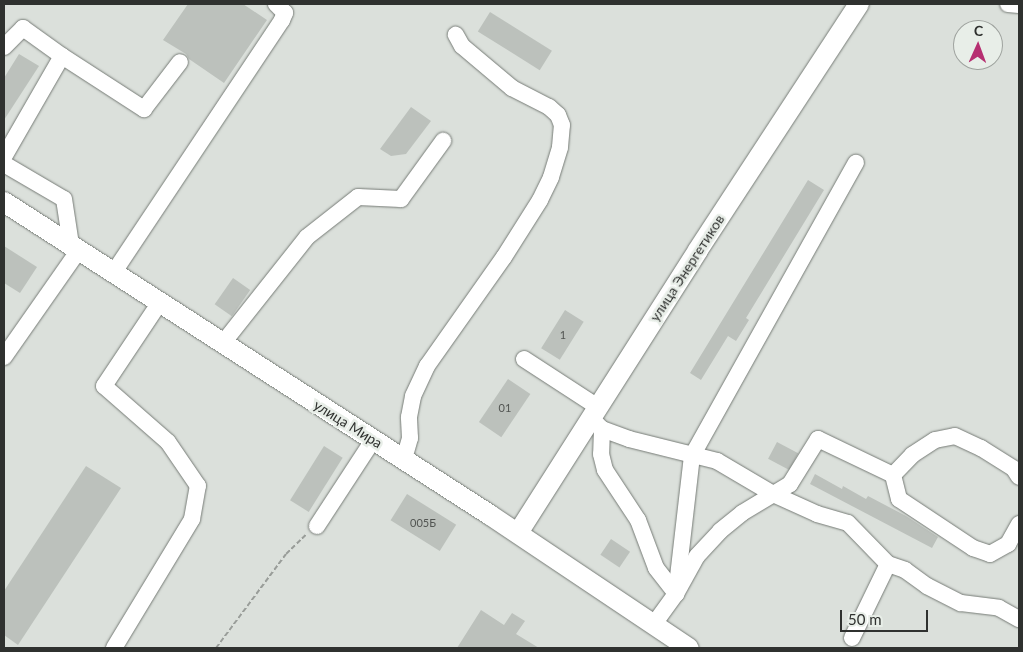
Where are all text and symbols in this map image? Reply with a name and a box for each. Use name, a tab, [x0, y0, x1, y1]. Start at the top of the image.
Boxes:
north arrow	[953, 20, 1003, 70]
text: С	[974, 22, 983, 39]
street label: улица Энергетиков	[646, 211, 728, 325]
house number: 1	[560, 328, 566, 342]
street label: улица Мира	[311, 396, 385, 452]
house number: 01	[499, 401, 511, 415]
house number: 005Б	[410, 516, 436, 530]
scale bar	[843, 600, 930, 632]
text: 50 m	[848, 610, 882, 628]

